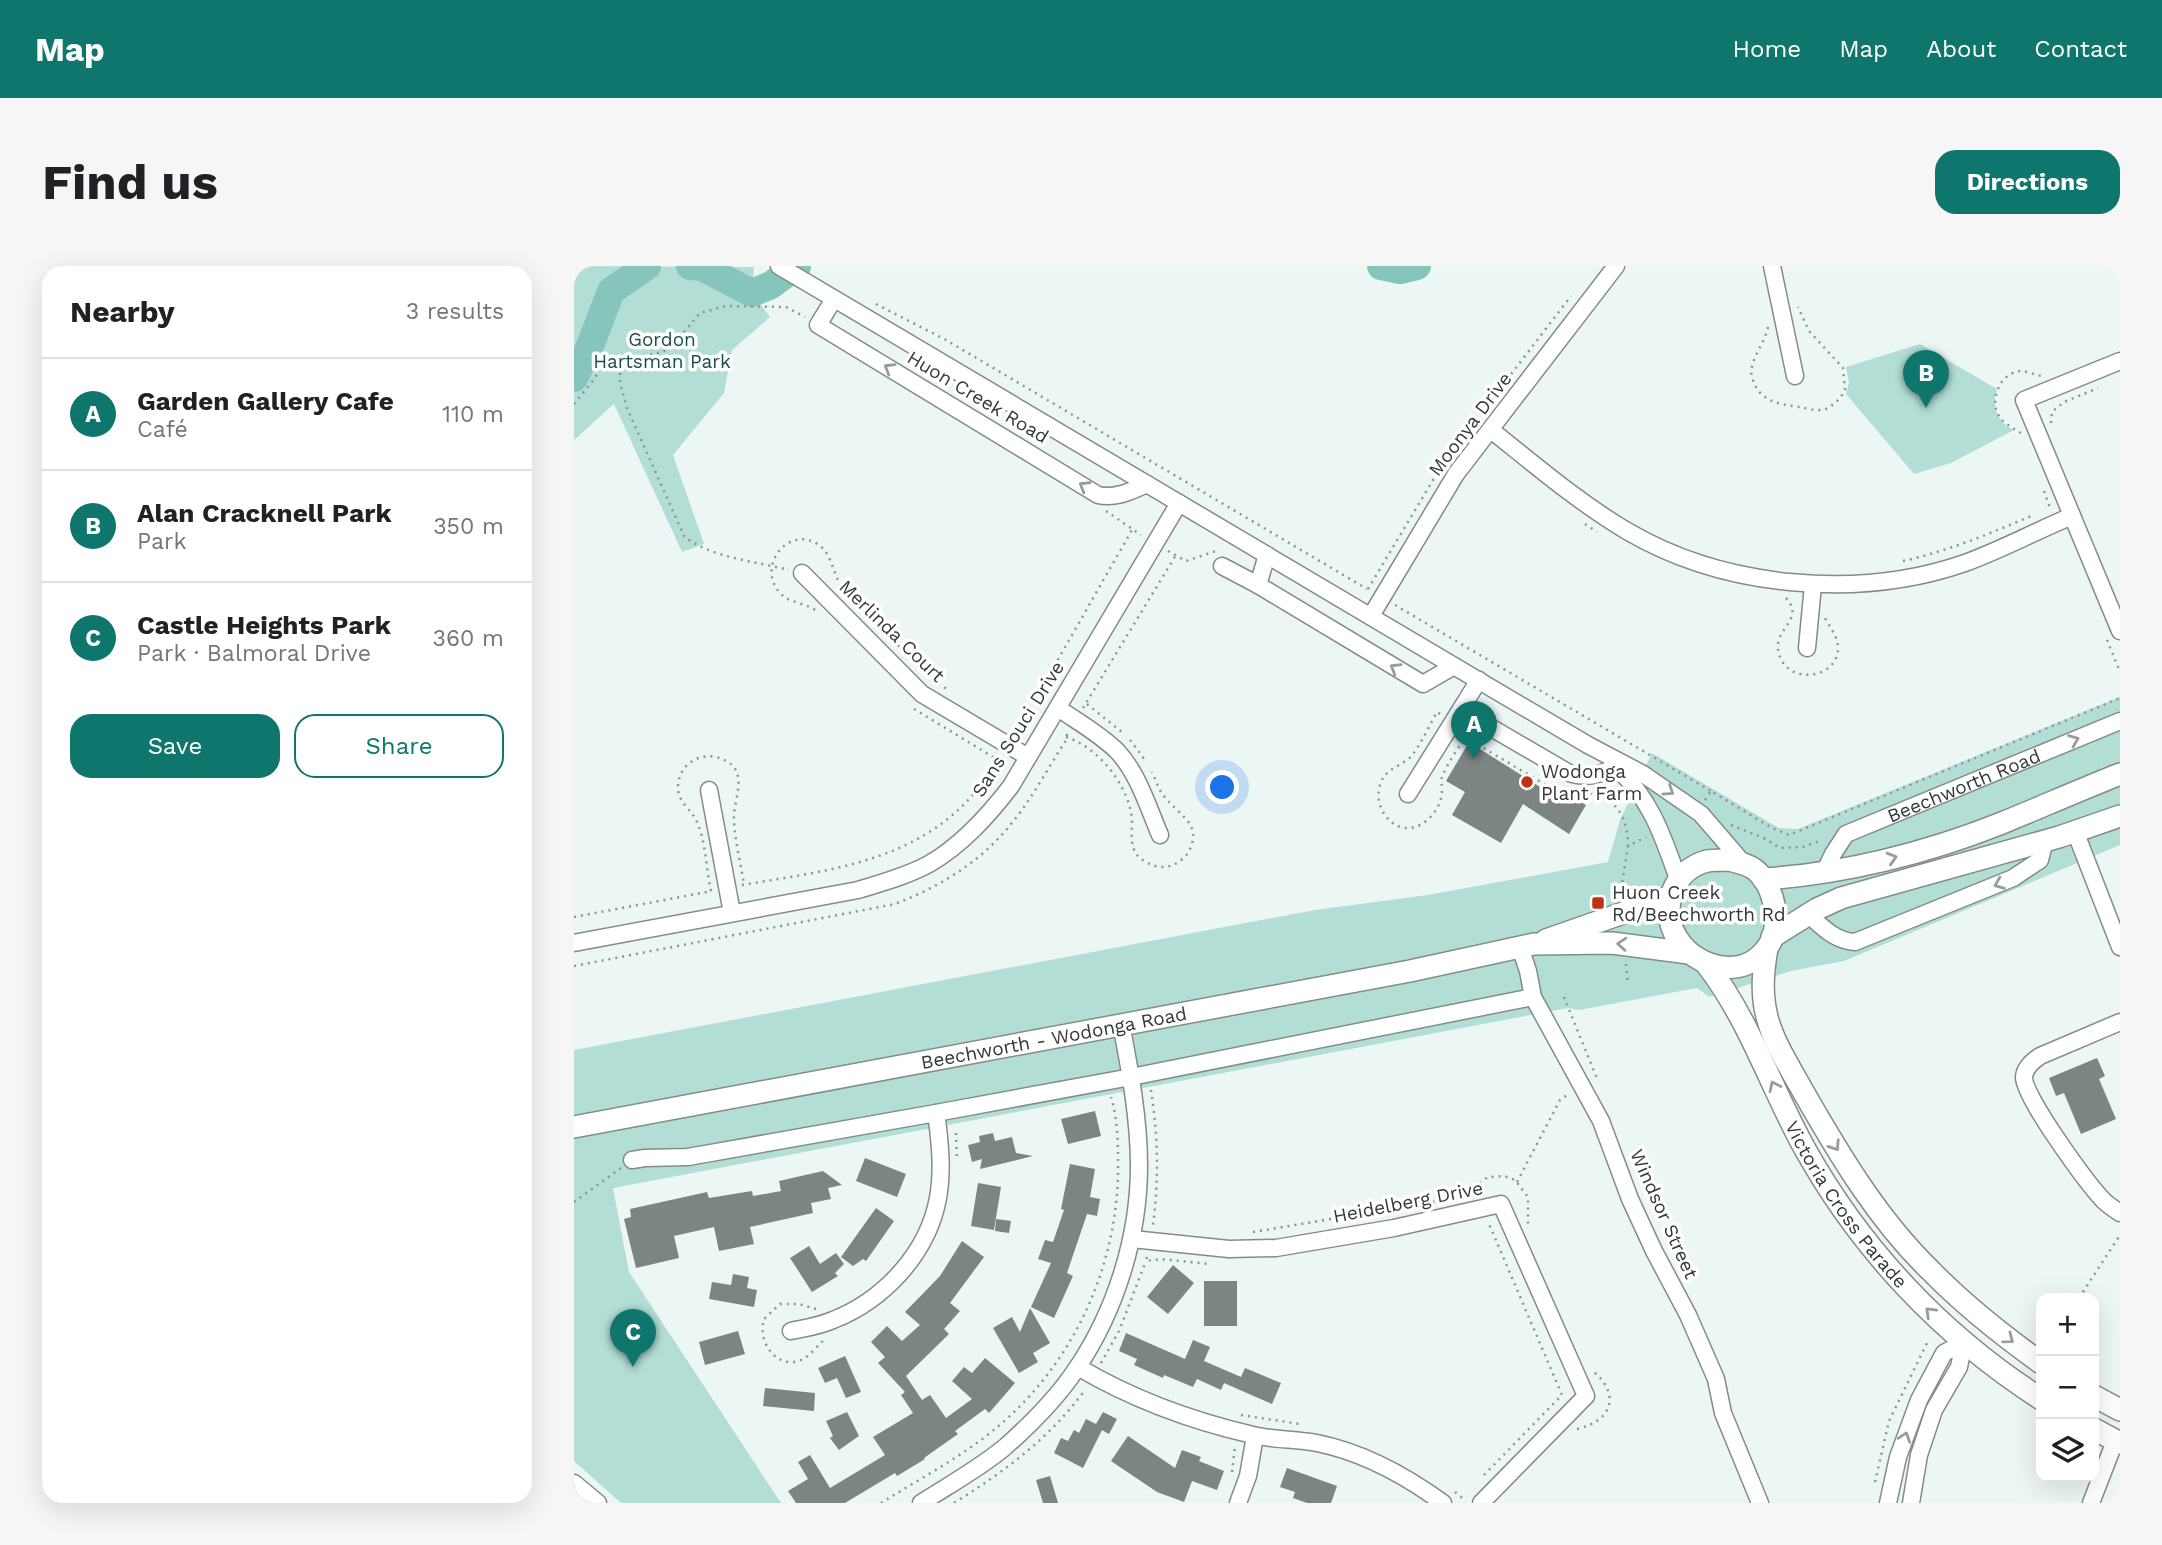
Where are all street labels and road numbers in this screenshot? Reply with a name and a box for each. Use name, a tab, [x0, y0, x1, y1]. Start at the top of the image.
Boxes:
street label: Huon Creek Road	[903, 346, 1053, 448]
street label: Moonya Drive	[1424, 368, 1516, 480]
street label: Merlinda Court	[835, 575, 949, 687]
street label: Sans Souci Drive	[967, 657, 1069, 801]
street label: Beechworth Road	[1884, 744, 2044, 827]
street label: Beechworth - Wodonga Road	[919, 1001, 1189, 1074]
street label: Victoria Cross Parade	[1781, 1117, 1913, 1293]
street label: Windsor Street	[1625, 1146, 1703, 1282]
street label: Heidelberg Drive	[1331, 1176, 1485, 1228]

